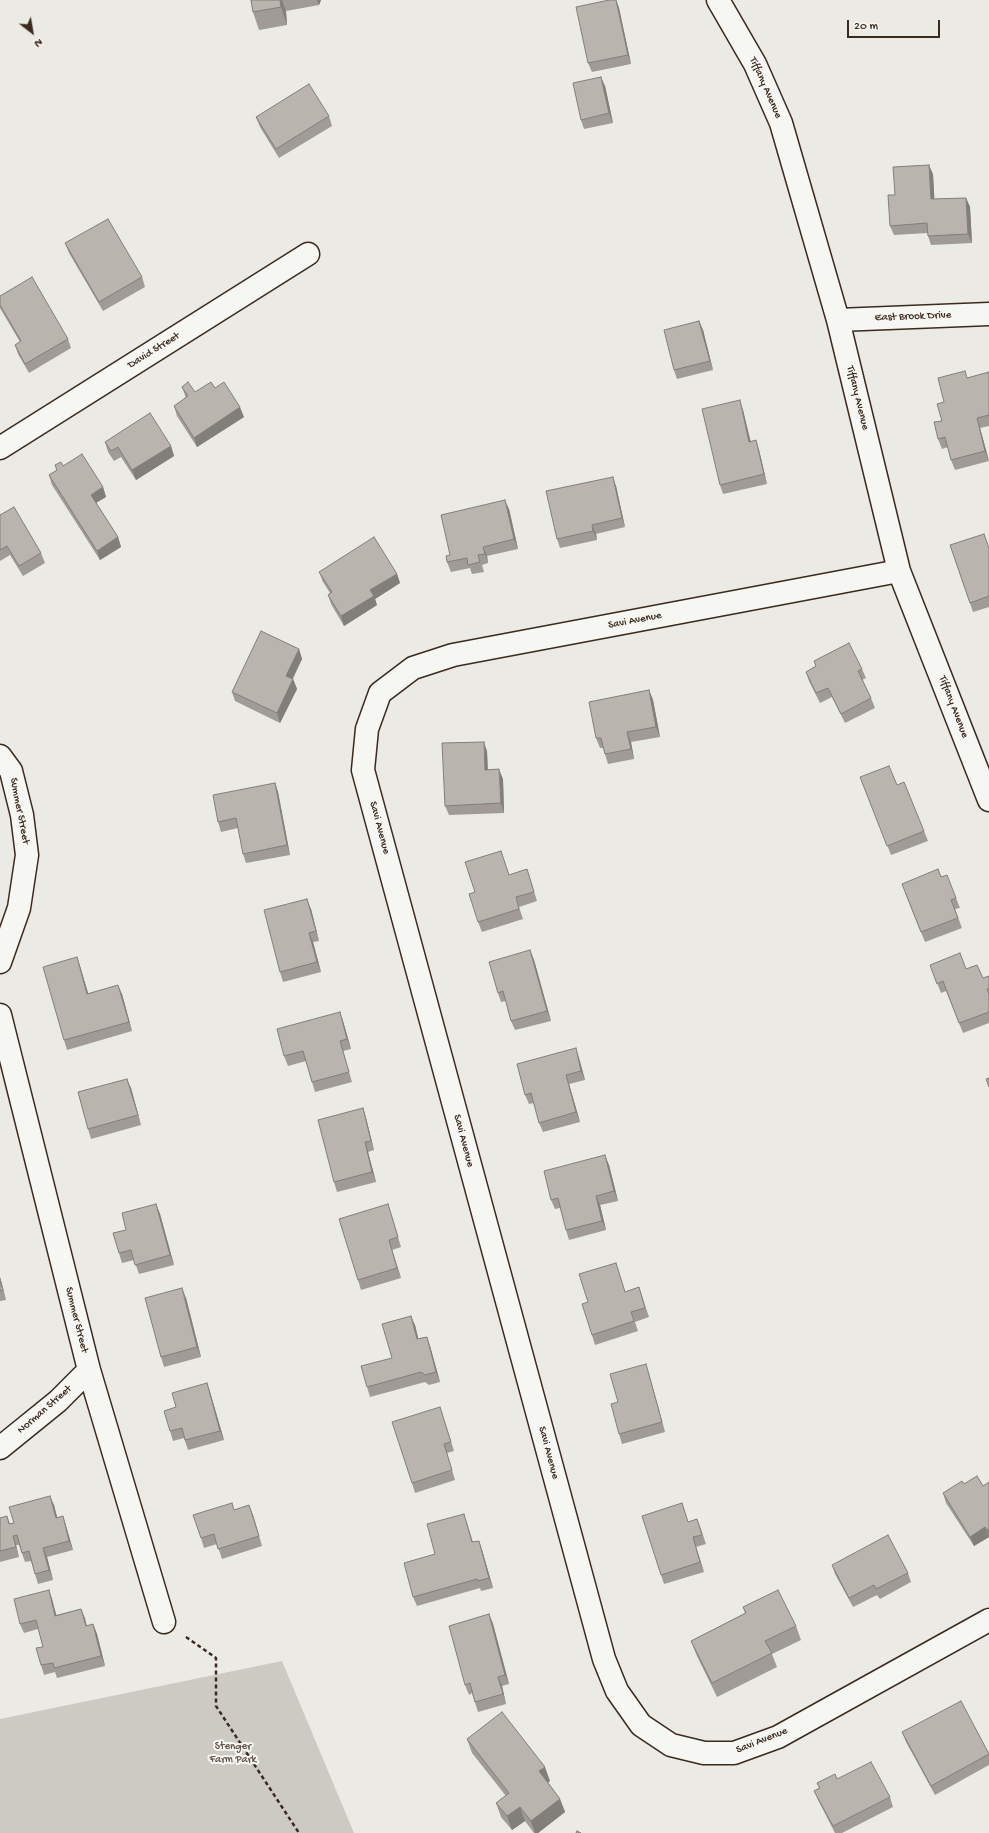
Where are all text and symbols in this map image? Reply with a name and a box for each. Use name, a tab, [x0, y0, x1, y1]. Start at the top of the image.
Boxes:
north arrow	[12, 12, 52, 52]
scale bar	[849, 12, 942, 38]
text: 20 m	[854, 20, 878, 34]
text: N	[32, 35, 44, 49]
street label: Tiffany Avenue	[746, 55, 784, 121]
street label: East Brook Drive	[875, 309, 951, 325]
street label: David Street	[126, 330, 182, 372]
street label: Tiffany Avenue	[843, 364, 871, 432]
street label: Savi Avenue	[607, 609, 663, 633]
street label: Tiffany Avenue	[935, 674, 971, 740]
street label: Summer Street	[6, 777, 32, 845]
street label: Savi Avenue	[366, 800, 392, 856]
street label: Savi Avenue	[450, 1113, 476, 1169]
street label: Summer Street	[61, 1286, 91, 1354]
street label: Norman Street	[15, 1383, 75, 1437]
street label: Savi Avenue	[535, 1425, 561, 1481]
street label: Savi Avenue	[734, 1725, 790, 1757]
park label: Stenger Farm Park	[209, 1740, 257, 1766]

